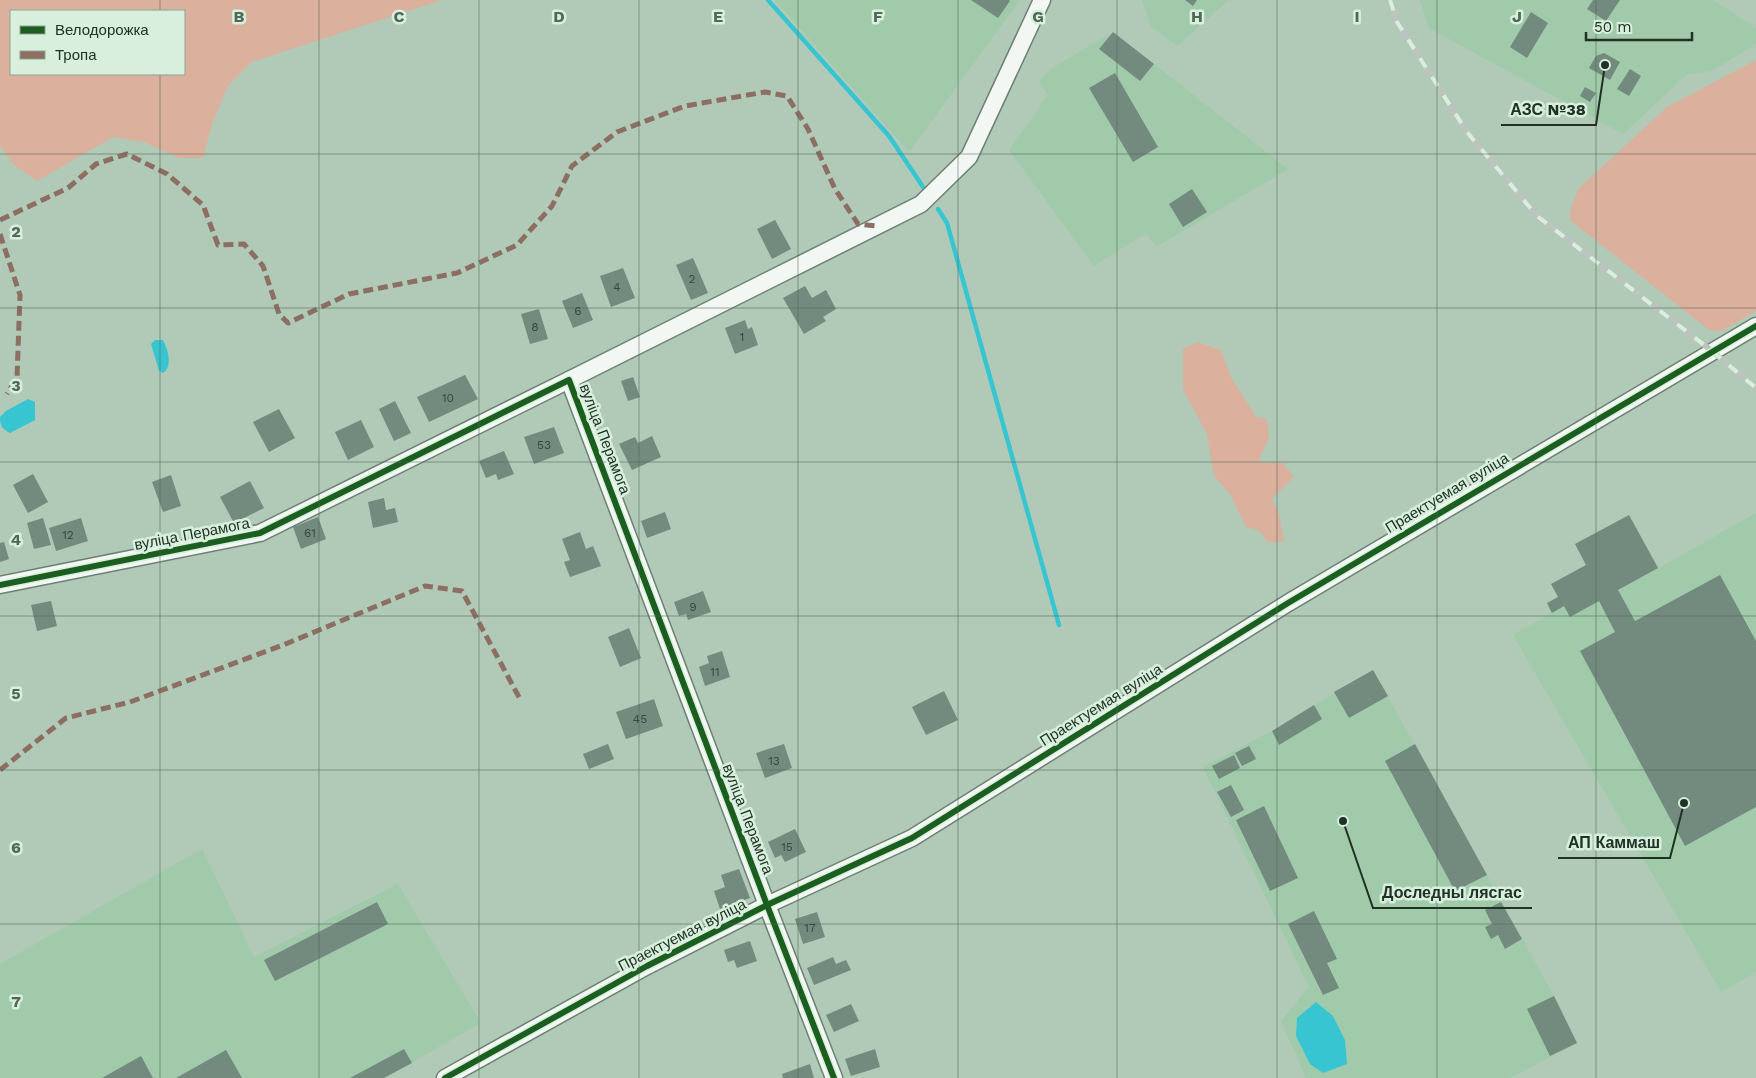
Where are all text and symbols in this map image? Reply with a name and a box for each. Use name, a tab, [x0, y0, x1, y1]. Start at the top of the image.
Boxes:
text: B	[234, 7, 245, 26]
text: C	[394, 7, 405, 26]
text: D	[553, 7, 565, 26]
text: E	[713, 7, 723, 26]
text: F	[873, 7, 883, 26]
text: G	[1032, 7, 1044, 26]
text: H	[1191, 7, 1203, 26]
text: I	[1354, 7, 1360, 26]
text: J	[1512, 7, 1522, 26]
legend	[10, 10, 185, 75]
scale bar	[1586, 10, 1692, 42]
text: 50 m	[1594, 18, 1631, 36]
text: Велодорожка	[55, 21, 149, 39]
text: Тропа	[55, 46, 97, 64]
callout: АЗС №38	[1501, 94, 1596, 125]
text: АЗС №38	[1510, 100, 1586, 119]
text: 2	[11, 222, 21, 241]
house number: 2	[689, 272, 696, 286]
house number: 4	[613, 280, 621, 294]
house number: 6	[574, 304, 582, 318]
house number: 8	[531, 320, 539, 334]
house number: 1	[740, 330, 744, 344]
text: 3	[11, 376, 21, 395]
street label: вуліца Перамога	[576, 381, 635, 497]
house number: 10	[442, 391, 454, 405]
house number: 53	[537, 438, 551, 452]
street label: Праектуемая вуліца	[1382, 449, 1513, 537]
street label: вуліца Перамога	[133, 514, 252, 554]
house number: 61	[304, 526, 316, 540]
house number: 12	[62, 528, 74, 542]
text: 4	[11, 530, 21, 549]
house number: 9	[689, 600, 697, 614]
street label: Праектуемая вуліца	[1036, 660, 1166, 750]
house number: 11	[710, 665, 720, 679]
text: 5	[11, 684, 21, 703]
house number: 45	[633, 712, 647, 726]
house number: 13	[768, 754, 780, 768]
street label: вуліца Перамога	[719, 761, 778, 877]
callout: АП Каммаш	[1558, 827, 1670, 858]
text: АП Каммаш	[1568, 833, 1660, 852]
text: 6	[11, 838, 21, 857]
house number: 15	[781, 840, 793, 854]
callout: Доследны лясгас	[1373, 877, 1532, 908]
text: Доследны лясгас	[1382, 883, 1522, 902]
street label: Праектуемая вуліца	[615, 895, 749, 975]
house number: 17	[804, 921, 816, 935]
text: 7	[11, 992, 21, 1011]

